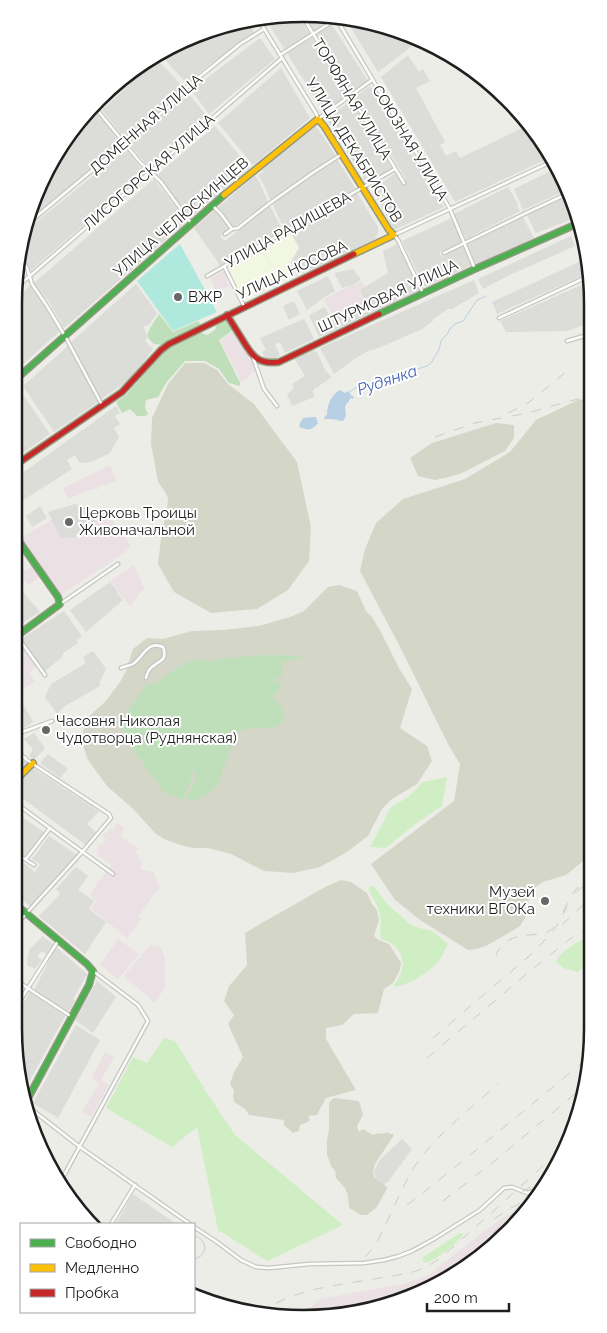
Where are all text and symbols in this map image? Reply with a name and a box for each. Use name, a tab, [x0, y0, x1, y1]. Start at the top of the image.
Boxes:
street label: ТОРФЯНАЯ УЛИЦА	[309, 35, 395, 163]
street label: ДОМЕННАЯ УЛИЦА	[86, 70, 206, 178]
street label: УЛИЦА ДЕКАБРИСТОВ	[302, 74, 406, 226]
street label: СОЮЗНАЯ УЛИЦА	[368, 82, 452, 204]
street label: ЛИСОГОРСКАЯ УЛИЦА	[80, 110, 218, 234]
street label: УЛИЦА ЧЕЛЮСКИНЦЕВ	[110, 154, 252, 280]
street label: УЛИЦА РАДИЩЕВА	[222, 188, 354, 272]
street label: УЛИЦА НОСОВА	[234, 237, 350, 303]
street label: ШТУРМОВАЯ УЛИЦА	[315, 256, 461, 336]
place label: ВЖР	[188, 288, 222, 306]
marker: ВЖР	[172, 291, 184, 303]
water label: Рудянка	[355, 361, 420, 399]
place label: Церковь Троицы Живоначальной	[79, 504, 197, 539]
marker: Церковь Троицы Живоначальной	[63, 516, 75, 528]
place label: Часовня Николая Чудотворца (Руднянская)	[56, 712, 237, 747]
marker: Часовня Николая Чудотворца (Руднянская)	[40, 724, 52, 736]
place label: Музей техники ВГОКа	[427, 883, 535, 918]
marker: Музей техники ВГОКа	[539, 895, 551, 907]
legend	[20, 1223, 195, 1313]
text: Свободно	[65, 1234, 137, 1252]
text: Медленно	[65, 1259, 139, 1277]
scale bar	[427, 1280, 510, 1312]
text: Пробка	[65, 1284, 119, 1302]
text: 200 m	[434, 1289, 478, 1307]

